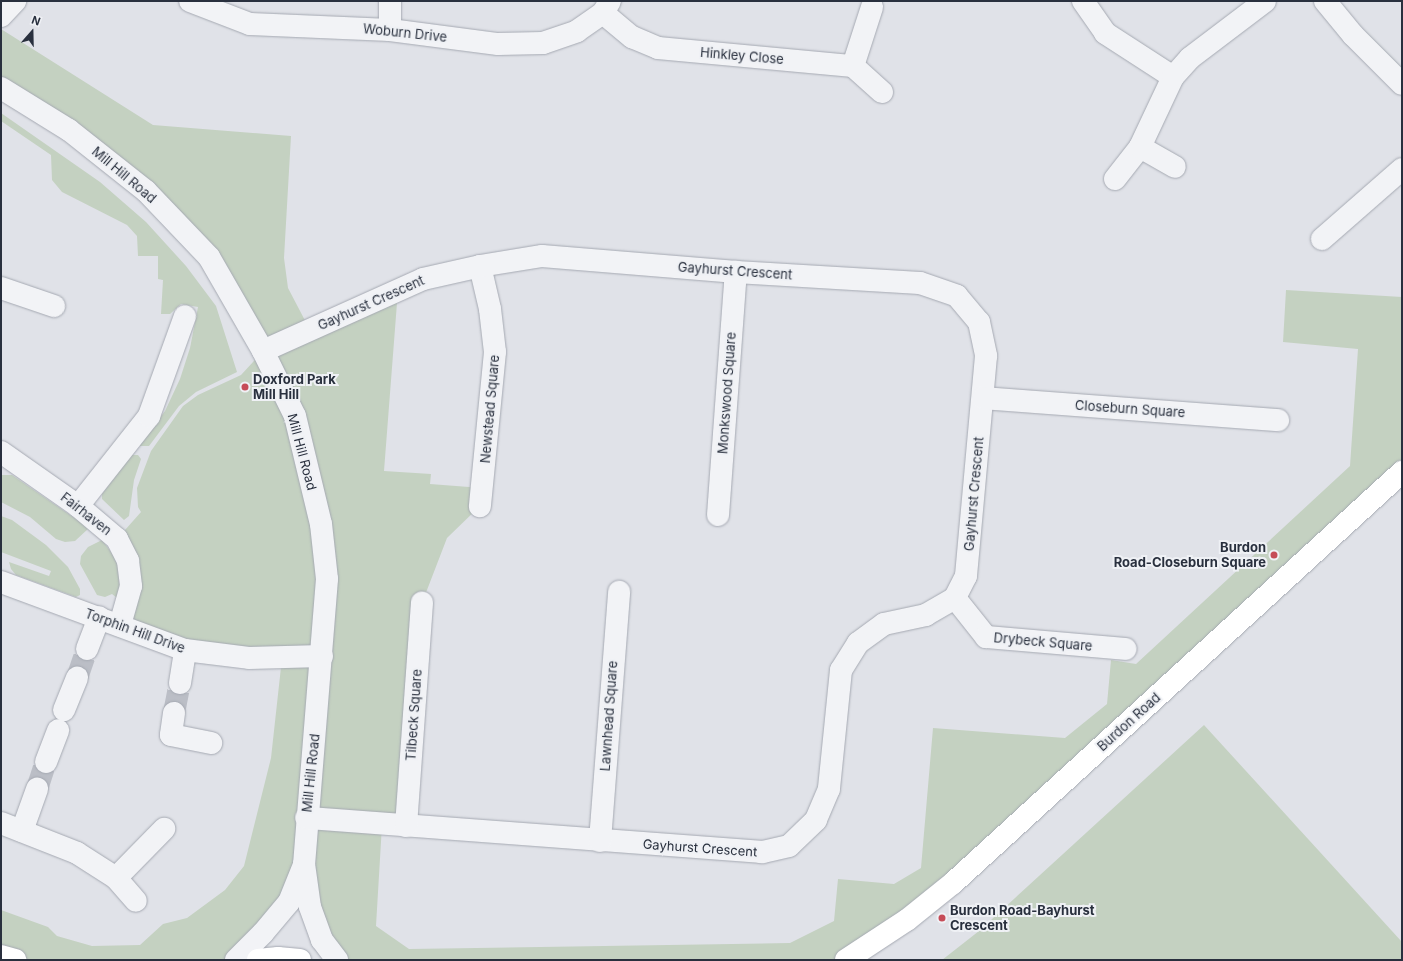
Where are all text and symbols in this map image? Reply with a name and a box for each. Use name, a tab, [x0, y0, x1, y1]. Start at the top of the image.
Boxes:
north arrow	[12, 12, 52, 52]
text: N	[30, 13, 42, 29]
street label: Woburn Drive	[362, 21, 448, 45]
street label: Hinkley Close	[700, 45, 784, 67]
street label: Mill Hill Road	[89, 144, 159, 206]
street label: Gayhurst Crescent	[677, 259, 793, 283]
street label: Gayhurst Crescent	[315, 273, 427, 333]
street label: Monkswood Square	[715, 331, 739, 455]
street label: Newstead Square	[477, 354, 503, 464]
place label: Doxford Park Mill Hill	[253, 372, 336, 403]
marker: Doxford Park Mill Hill	[240, 382, 250, 392]
street label: Closeburn Square	[1074, 397, 1186, 421]
street label: Mill Hill Road	[284, 412, 320, 492]
street label: Gayhurst Crescent	[961, 436, 987, 552]
street label: Fairhaven	[58, 489, 114, 539]
place label: Burdon Road-Closeburn Square	[1114, 540, 1266, 571]
marker: Burdon Road-Closeburn Square	[1269, 550, 1279, 560]
street label: Torphin Hill Drive	[83, 606, 187, 656]
street label: Drybeck Square	[993, 630, 1093, 654]
street label: Lawnhead Square	[597, 660, 621, 772]
street label: Tilbeck Square	[403, 669, 425, 761]
street label: Burdon Road	[1094, 690, 1164, 754]
street label: Mill Hill Road	[299, 733, 323, 813]
street label: Gayhurst Crescent	[642, 836, 758, 860]
place label: Burdon Road-Bayhurst Crescent	[950, 903, 1095, 934]
marker: Burdon Road-Bayhurst Crescent	[937, 913, 947, 923]

